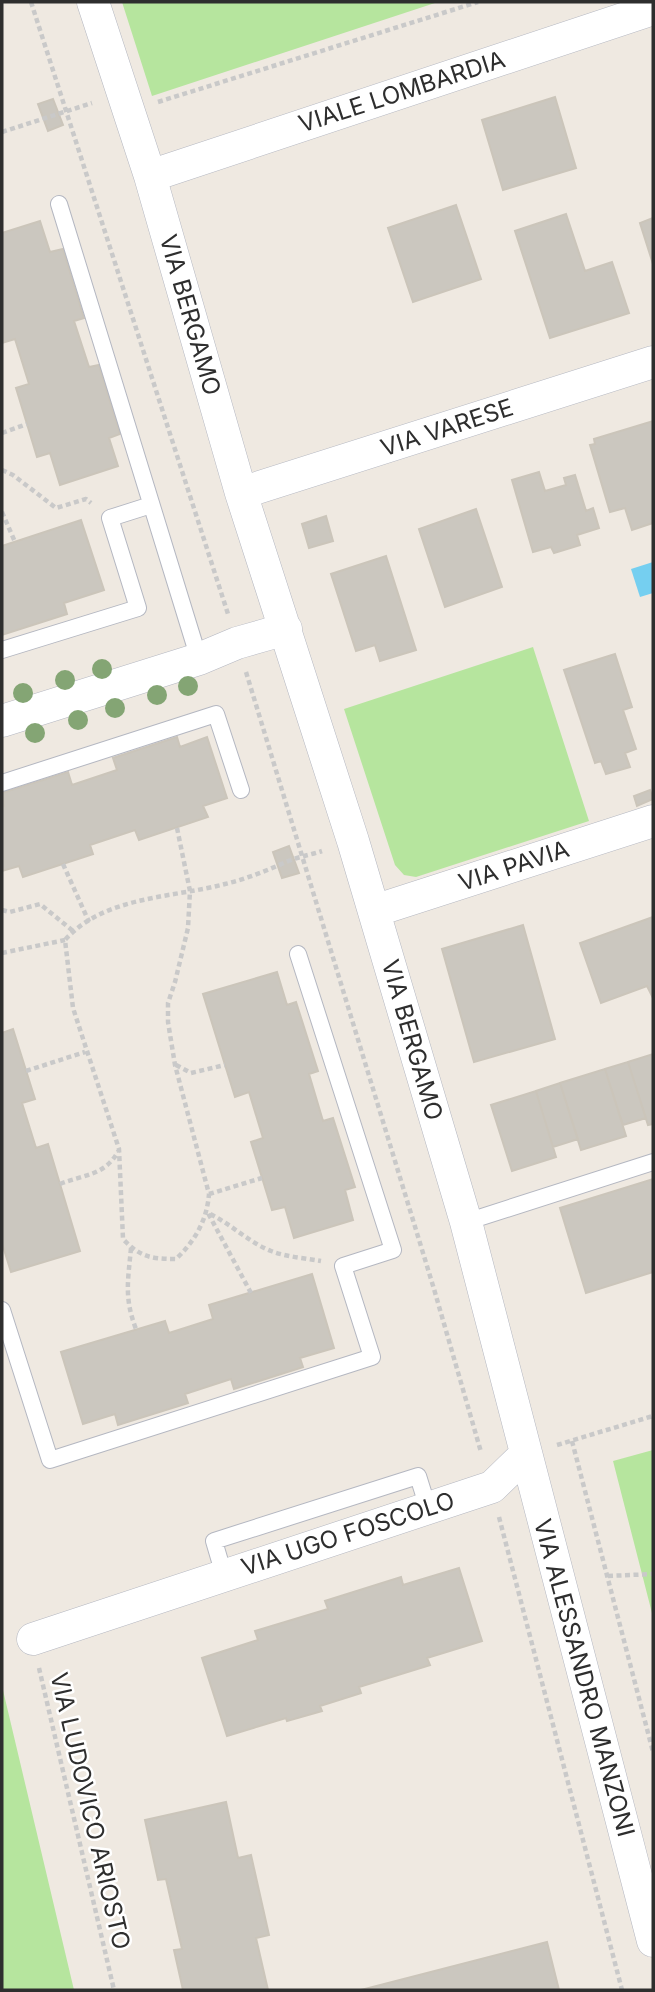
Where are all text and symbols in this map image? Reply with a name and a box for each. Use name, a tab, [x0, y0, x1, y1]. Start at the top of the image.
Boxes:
street label: VIALE LOMBARDIA	[295, 44, 509, 139]
street label: VIA BERGAMO	[154, 231, 227, 399]
street label: VIA VARESE	[377, 392, 517, 463]
street label: VIA PAVIA	[455, 834, 573, 897]
street label: VIA BERGAMO	[376, 956, 449, 1124]
street label: VIA UGO FOSCOLO	[238, 1485, 458, 1582]
street label: VIA ALESSANDRO MANZONI	[528, 1516, 641, 1840]
street label: VIA LUDOVICO ARIOSTO	[44, 1669, 137, 1952]

